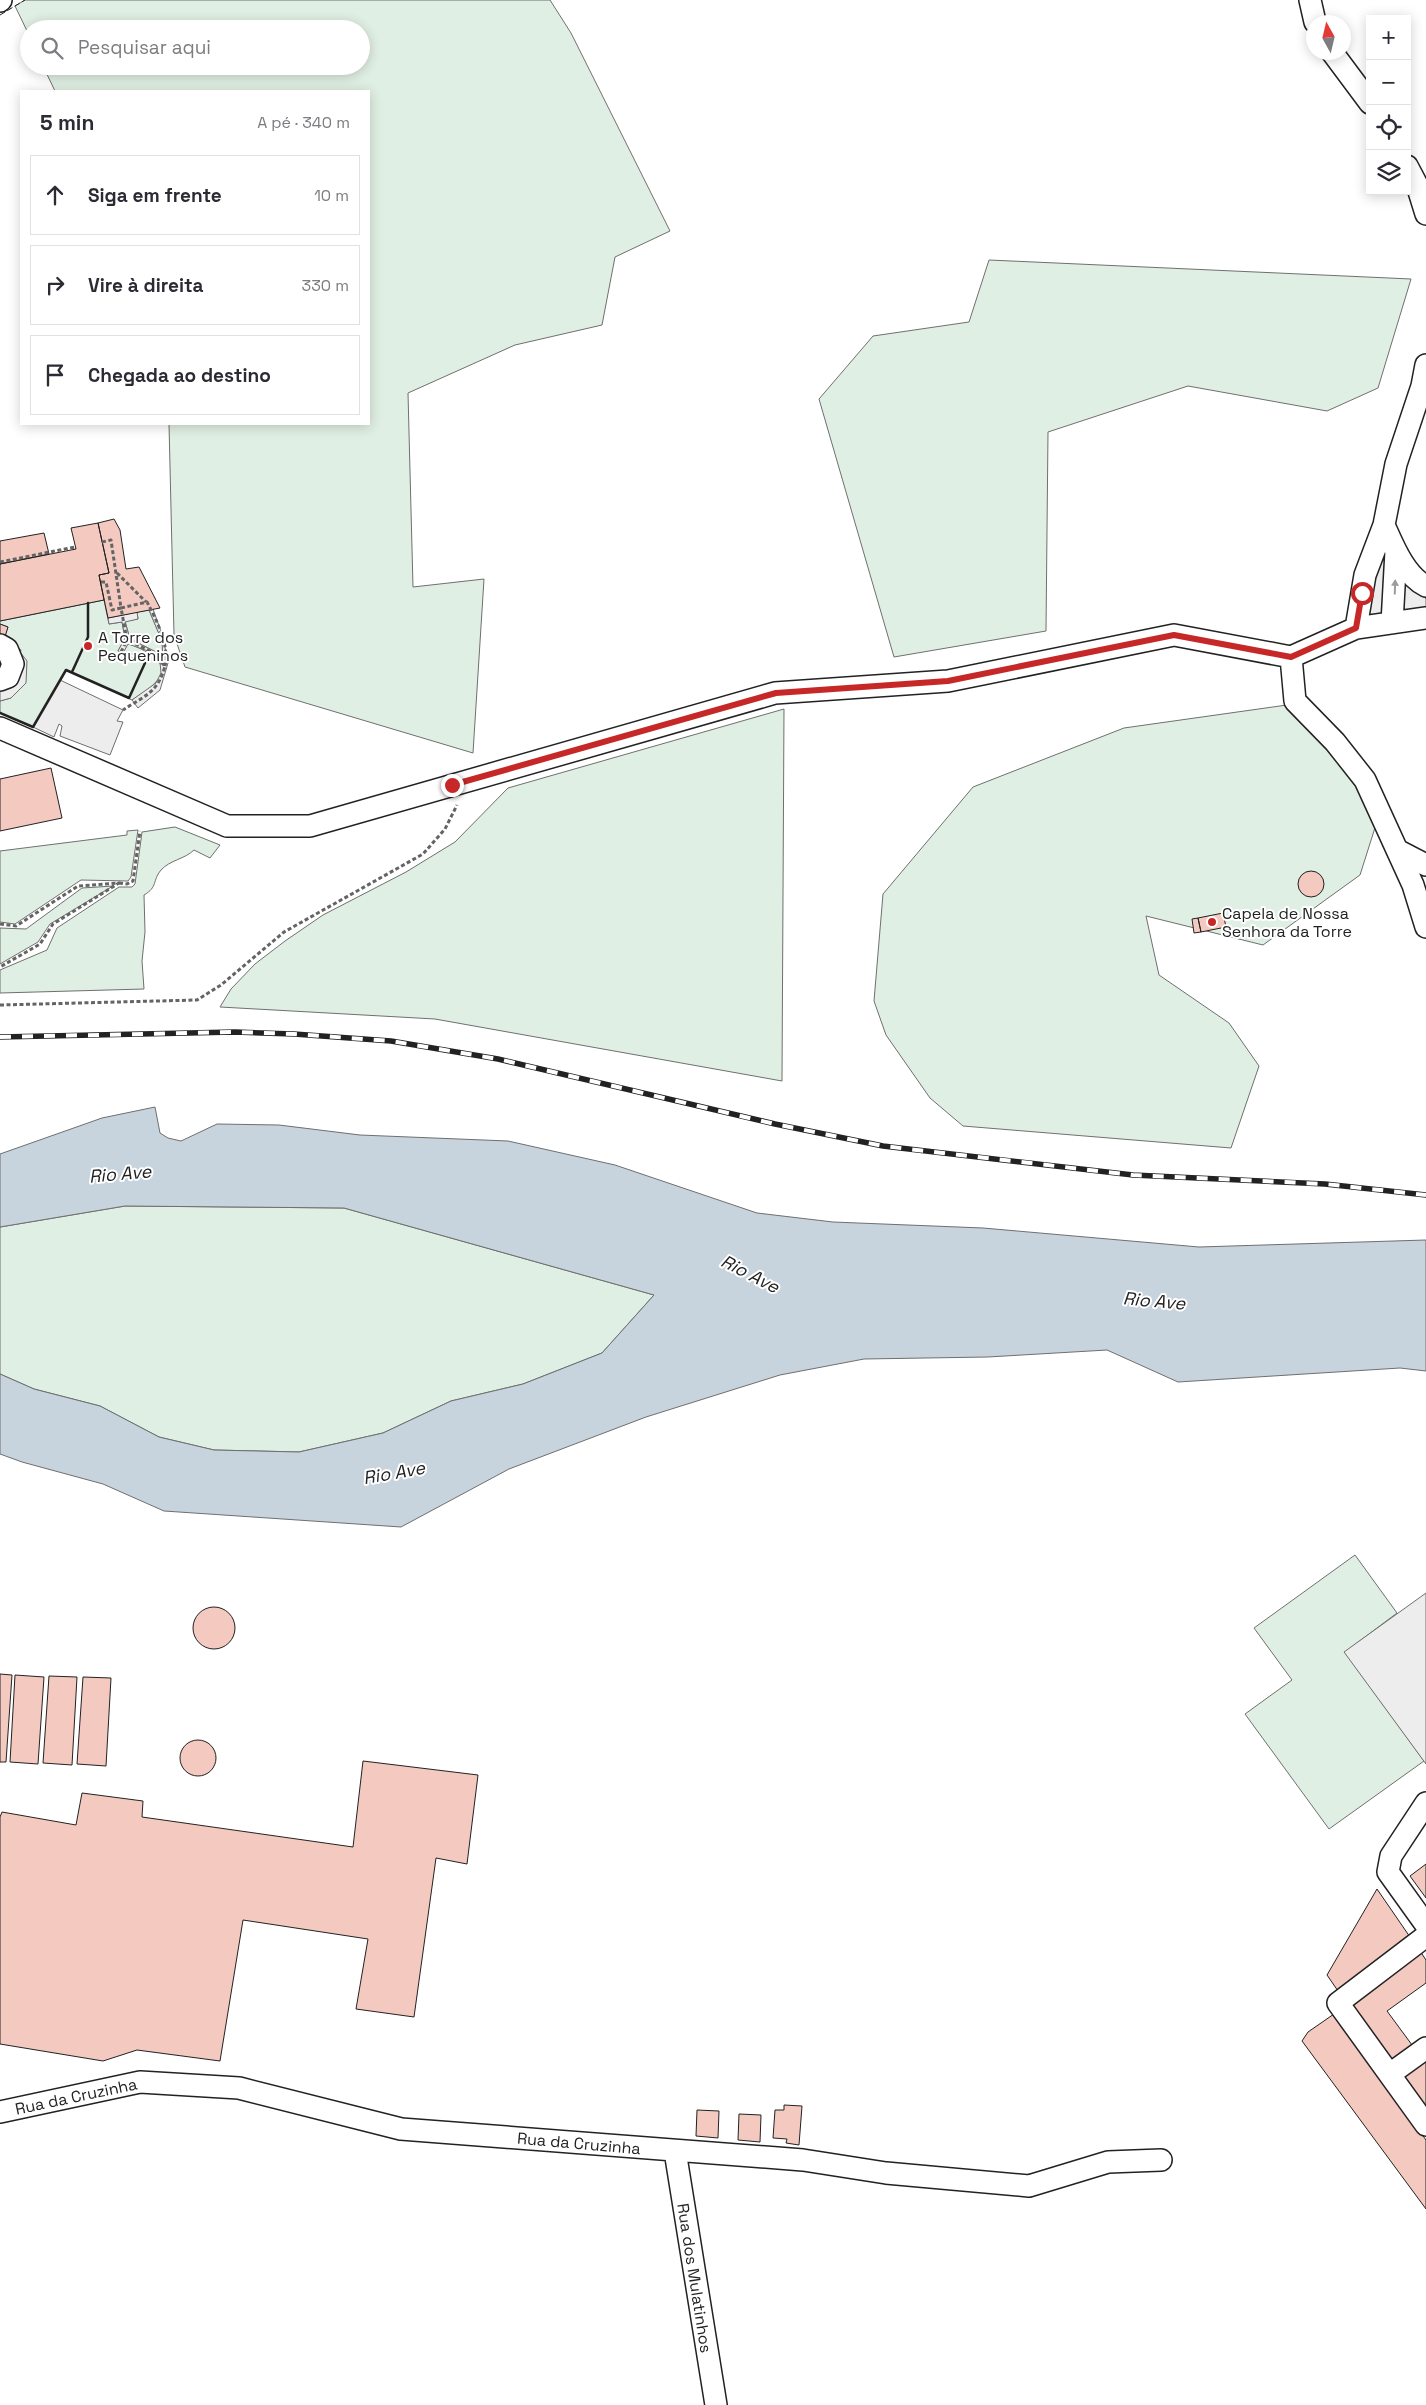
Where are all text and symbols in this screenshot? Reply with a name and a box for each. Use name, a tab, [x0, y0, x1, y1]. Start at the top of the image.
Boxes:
north arrow	[1306, 15, 1351, 60]
map controls	[1366, 15, 1411, 195]
button: +	[1366, 15, 1411, 60]
search box	[20, 20, 370, 75]
icon: search	[38, 34, 66, 62]
text: Pesquisar aqui	[78, 35, 211, 60]
button: −	[1366, 60, 1411, 105]
button: locate	[1366, 105, 1411, 150]
text: 5 min	[40, 109, 94, 136]
text: A pé · 340 m	[257, 112, 350, 133]
button: layers	[1366, 150, 1411, 195]
icon: ahead	[41, 181, 69, 209]
text: Siga em frente	[88, 183, 222, 208]
text: 10 m	[314, 185, 349, 206]
icon: right	[41, 271, 69, 299]
text: Vire à direita	[88, 273, 204, 298]
text: 330 m	[302, 275, 349, 296]
icon: arrive	[41, 361, 69, 389]
text: Chegada ao destino	[88, 363, 271, 388]
one-way arrow	[1391, 579, 1399, 595]
route start	[1351, 582, 1374, 605]
place label: A Torre dos Pequeninos	[98, 627, 188, 666]
marker: A Torre dos Pequeninos	[82, 640, 94, 652]
route end	[441, 774, 464, 797]
place label: Capela de Nossa Senhora da Torre	[1222, 903, 1352, 942]
marker: Capela de Nossa Senhora da Torre	[1206, 916, 1218, 928]
water label: Rio Ave	[88, 1159, 153, 1188]
water label: Rio Ave	[717, 1249, 784, 1299]
water label: Rio Ave	[1122, 1286, 1187, 1315]
water label: Rio Ave	[361, 1456, 428, 1489]
street label: Rua da Cruzinha	[13, 2073, 139, 2120]
street label: Rua da Cruzinha	[516, 2128, 642, 2159]
street label: Rua dos Mulatinhos	[672, 2202, 717, 2354]

